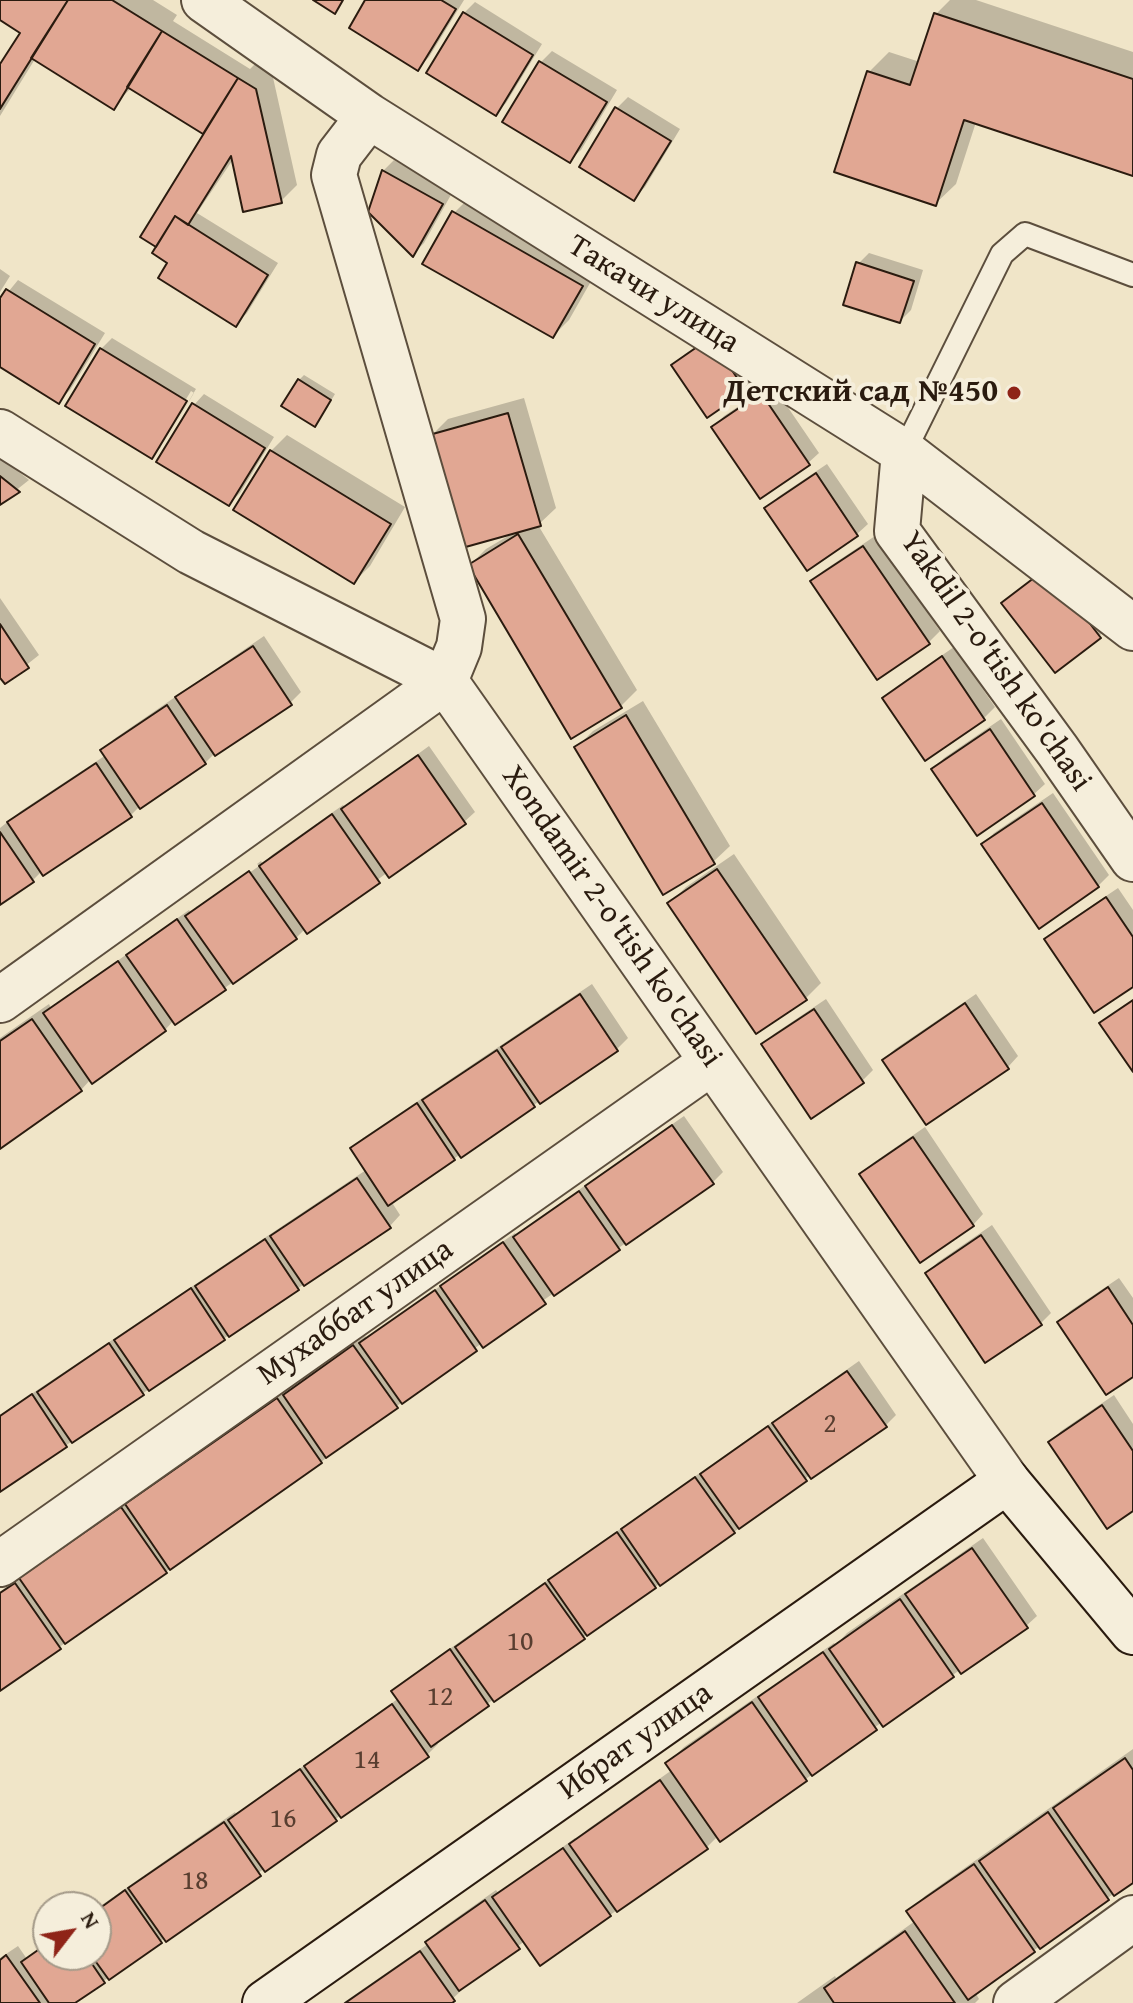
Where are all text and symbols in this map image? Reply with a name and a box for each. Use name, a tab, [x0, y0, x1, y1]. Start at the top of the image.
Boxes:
street label: Такачи улица	[560, 227, 746, 363]
place label: Детский сад №450	[724, 374, 998, 412]
marker: Детский сад №450	[1005, 384, 1023, 402]
street label: Yakdil 2-o'tish ko'chasi	[891, 525, 1099, 799]
street label: Xondamir 2-o'tish ko'chasi	[492, 759, 730, 1075]
street label: Мухаббат улица	[251, 1231, 461, 1395]
house number: 2	[823, 1408, 837, 1442]
house number: 10	[507, 1626, 533, 1660]
street label: Ибрат улица	[552, 1675, 720, 1809]
house number: 12	[427, 1681, 453, 1715]
house number: 14	[354, 1744, 380, 1778]
house number: 16	[270, 1803, 296, 1837]
house number: 18	[182, 1865, 208, 1899]
north arrow	[32, 1891, 112, 1971]
text: N	[73, 1905, 108, 1934]

